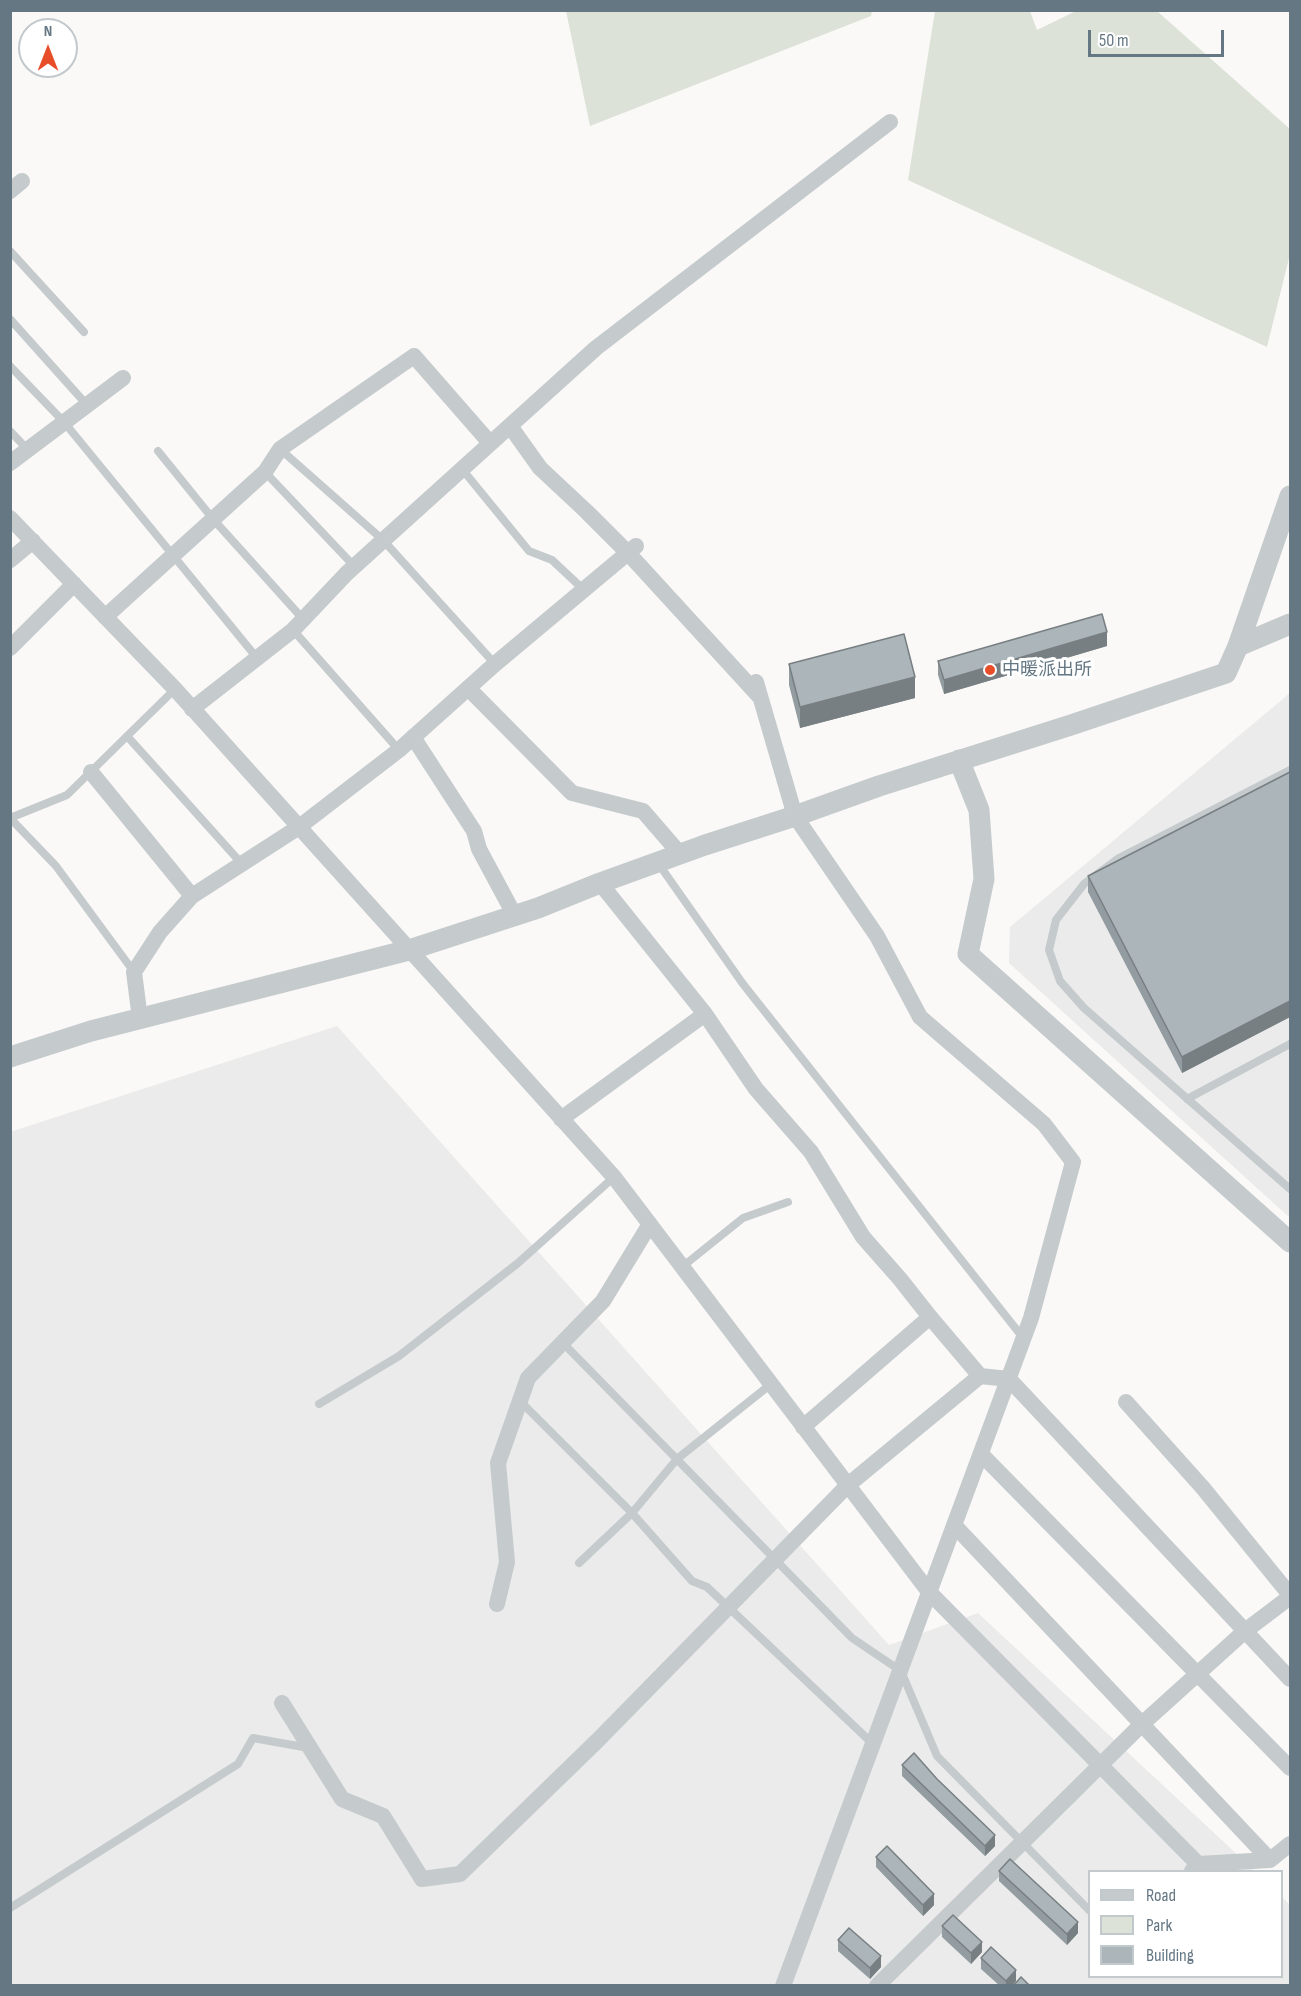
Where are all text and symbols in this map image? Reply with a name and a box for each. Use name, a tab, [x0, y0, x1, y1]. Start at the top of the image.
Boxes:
north arrow	[18, 18, 78, 78]
scale bar	[1091, 18, 1228, 56]
text: N	[44, 22, 52, 41]
text: 50 m	[1099, 30, 1129, 51]
place label: 中暖派出所	[1002, 659, 1092, 681]
marker: 中暖派出所	[983, 663, 997, 677]
legend	[1088, 1870, 1283, 1978]
text: Road	[1146, 1885, 1176, 1906]
text: Park	[1146, 1915, 1172, 1936]
text: Building	[1146, 1945, 1194, 1966]

